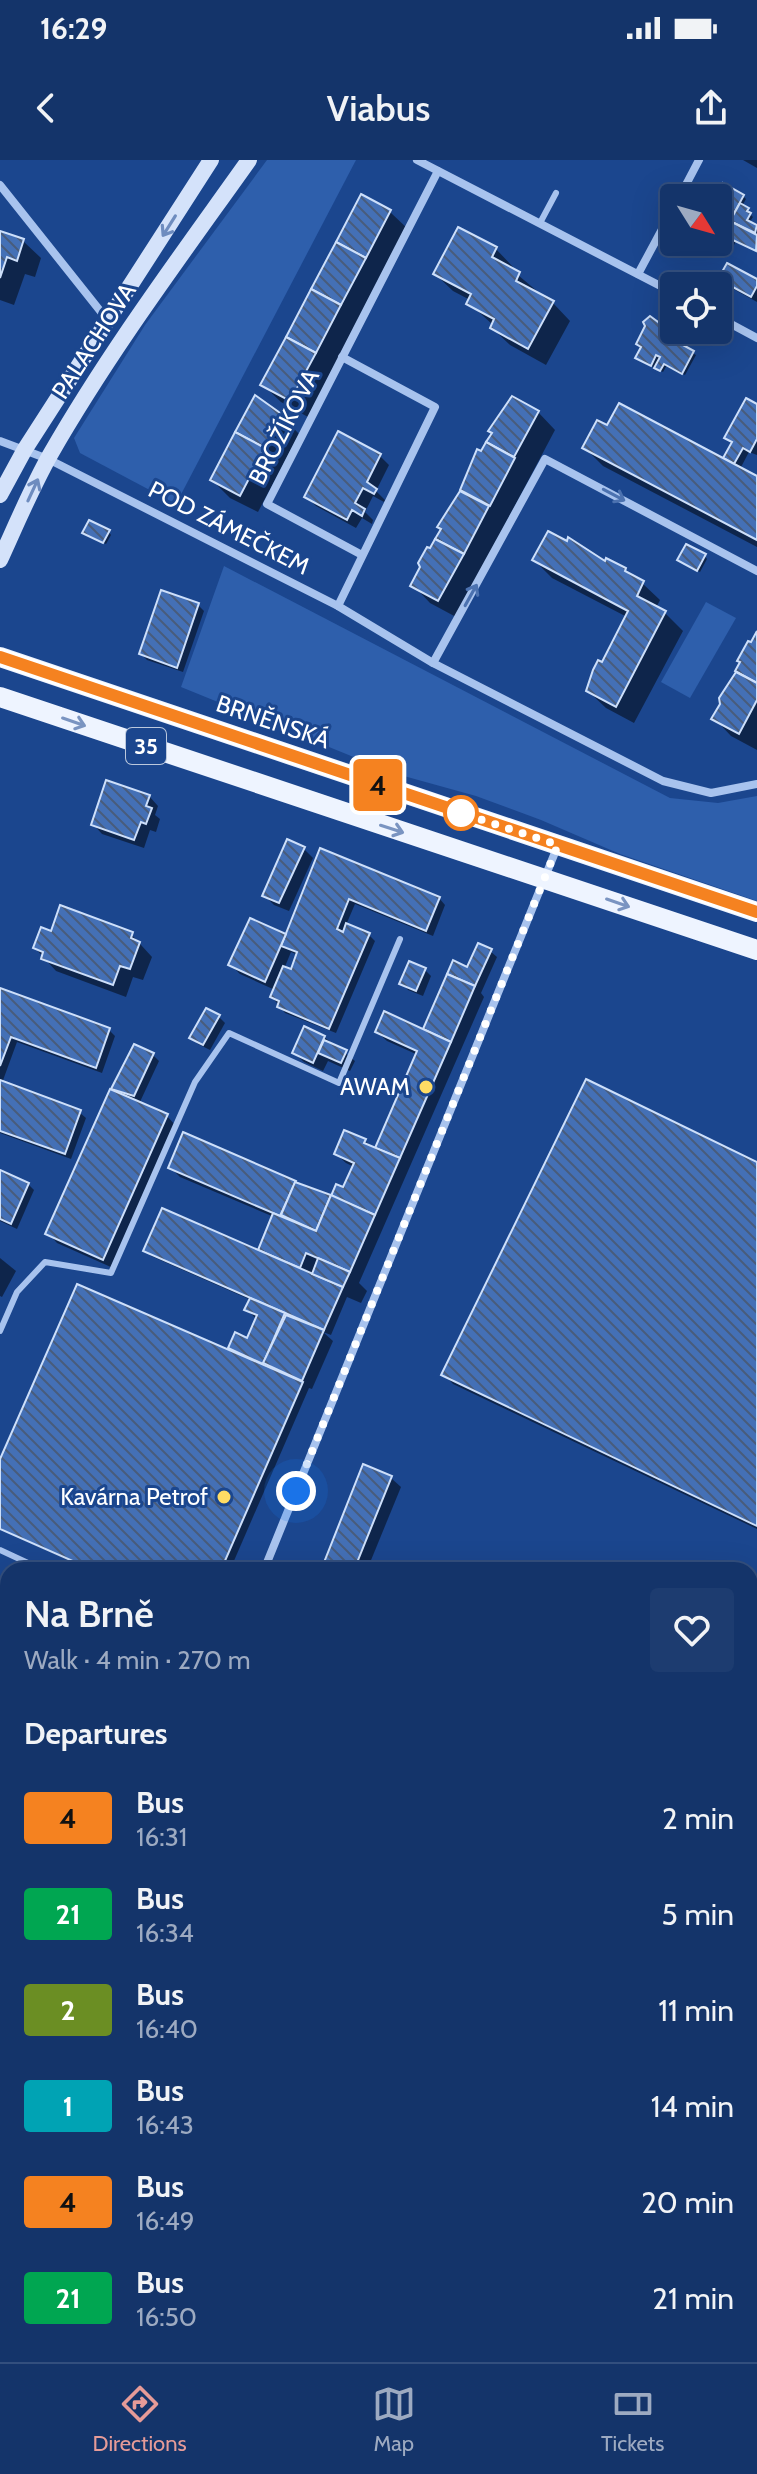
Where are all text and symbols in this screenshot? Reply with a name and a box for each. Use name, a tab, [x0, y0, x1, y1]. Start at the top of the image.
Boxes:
text: 16:29	[40, 10, 107, 47]
icon: back	[24, 86, 68, 130]
text: Viabus	[327, 86, 430, 130]
icon: share	[689, 86, 733, 130]
north arrow	[660, 184, 732, 256]
map controls	[660, 184, 732, 344]
one-way arrow	[161, 214, 177, 237]
button: locate	[660, 272, 732, 344]
street label: PALACHOVA	[45, 277, 142, 404]
street label: BROŽÍKOVA	[242, 364, 325, 489]
street label: POD ZÁMEČKEM	[144, 474, 315, 581]
one-way arrow	[26, 478, 41, 502]
one-way arrow	[602, 488, 626, 504]
one-way arrow	[463, 584, 479, 607]
street label: BRNĚNSKÁ	[213, 689, 334, 755]
one-way arrow	[61, 715, 86, 730]
road number: 35	[126, 728, 166, 764]
line badge: 4	[352, 759, 404, 811]
text: 4	[369, 768, 387, 802]
unlabelled marker	[444, 796, 478, 830]
one-way arrow	[379, 823, 404, 837]
one-way arrow	[605, 897, 630, 912]
place label: AWAM	[340, 1072, 410, 1101]
marker: AWAM	[417, 1078, 435, 1096]
your location	[276, 1471, 316, 1511]
place label: Kavárna Petrof	[60, 1482, 208, 1511]
marker: Kavárna Petrof	[215, 1488, 233, 1506]
button: heart	[650, 1588, 734, 1672]
text: Na Brně	[24, 1590, 154, 1637]
text: Walk · 4 min · 270 m	[24, 1644, 251, 1676]
text: Departures	[24, 1715, 168, 1752]
text: Bus	[136, 1784, 184, 1821]
text: 2 min	[662, 1800, 734, 1837]
text: 4	[59, 1801, 77, 1835]
text: 16:31	[136, 1821, 187, 1853]
text: Bus	[136, 1880, 184, 1917]
text: 5 min	[662, 1896, 734, 1933]
text: 21	[55, 1897, 81, 1931]
text: 16:34	[136, 1917, 194, 1949]
text: Bus	[136, 1976, 184, 2013]
text: 11 min	[658, 1992, 734, 2029]
text: 2	[61, 1993, 75, 2027]
text: 16:40	[136, 2013, 198, 2045]
text: Bus	[136, 2072, 184, 2109]
text: 14 min	[651, 2088, 734, 2125]
text: 1	[63, 2089, 73, 2123]
text: 16:43	[136, 2109, 194, 2141]
text: Bus	[136, 2168, 184, 2205]
text: 20 min	[641, 2184, 734, 2221]
text: 4	[59, 2185, 77, 2219]
text: 16:49	[136, 2205, 194, 2237]
text: Bus	[136, 2264, 184, 2301]
text: 21 min	[652, 2280, 734, 2317]
text: 21	[55, 2281, 81, 2315]
text: 16:50	[136, 2301, 197, 2333]
tab: Directions	[93, 2382, 187, 2457]
tab: Map	[372, 2382, 416, 2457]
tab: Tickets	[601, 2382, 664, 2457]

